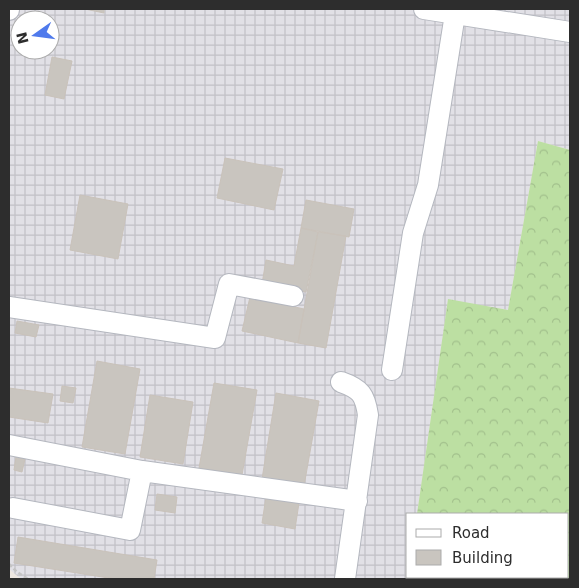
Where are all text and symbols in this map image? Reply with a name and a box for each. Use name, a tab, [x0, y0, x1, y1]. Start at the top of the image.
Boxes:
north arrow	[10, 10, 60, 60]
text: N	[13, 31, 32, 46]
legend	[406, 513, 569, 578]
text: Road	[452, 524, 490, 542]
text: Building	[452, 549, 513, 567]

